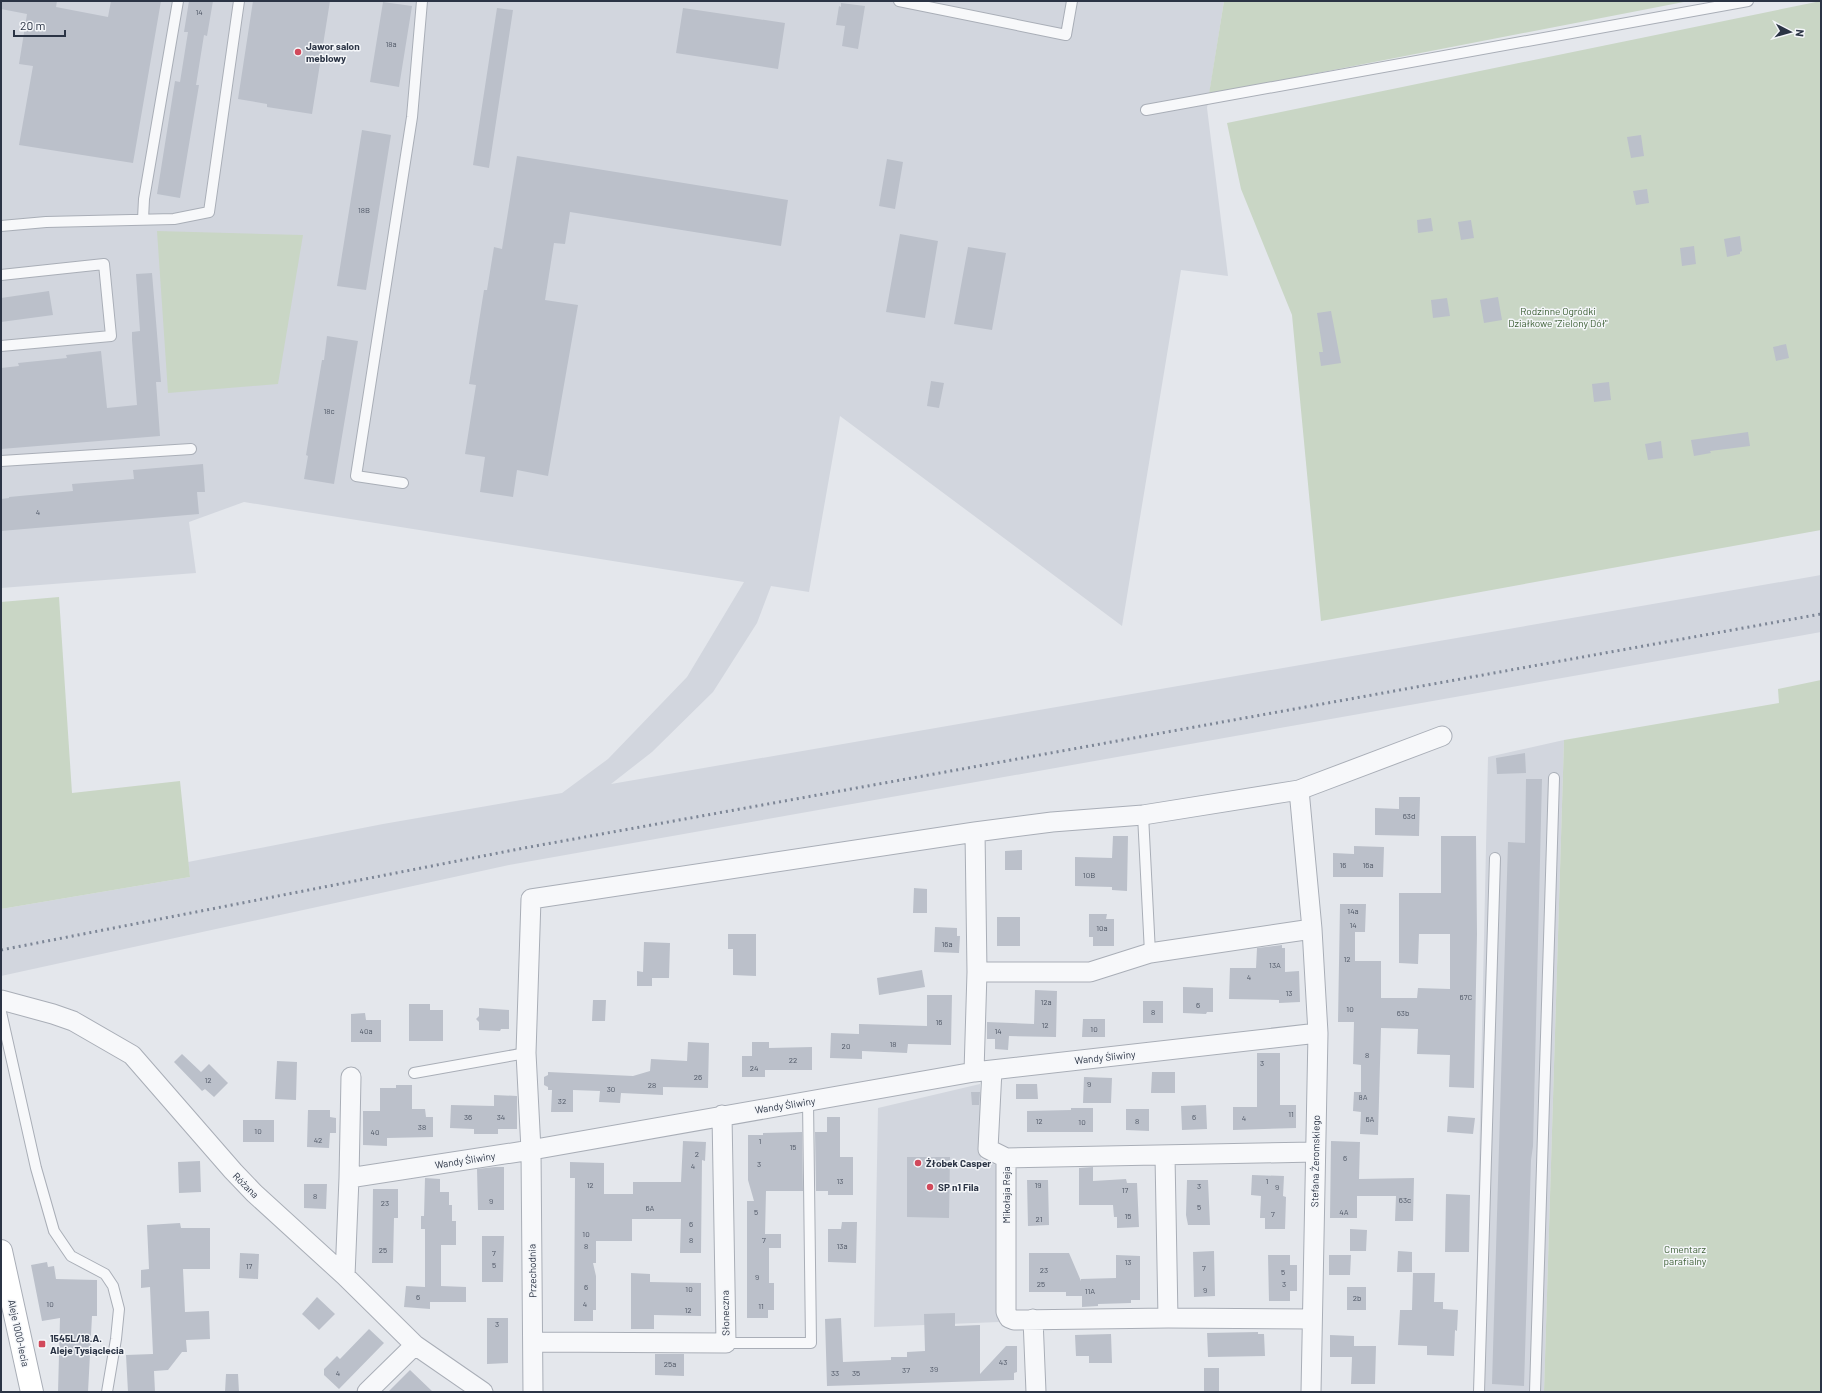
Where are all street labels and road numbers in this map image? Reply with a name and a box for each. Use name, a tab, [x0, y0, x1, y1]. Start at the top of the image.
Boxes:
street label: Wandy Śliwiny	[1074, 1048, 1136, 1066]
street label: Wandy Śliwiny	[754, 1094, 817, 1116]
street label: Stefana Żeromskiego	[1308, 1115, 1322, 1207]
street label: Wandy Śliwiny	[434, 1149, 497, 1171]
street label: Mikołaja Reja	[1000, 1166, 1012, 1224]
street label: Różana	[231, 1170, 261, 1200]
street label: Przechodnia	[526, 1244, 538, 1298]
street label: Słoneczna	[719, 1290, 731, 1336]
street label: Aleje 1000-lecia	[6, 1298, 32, 1368]

